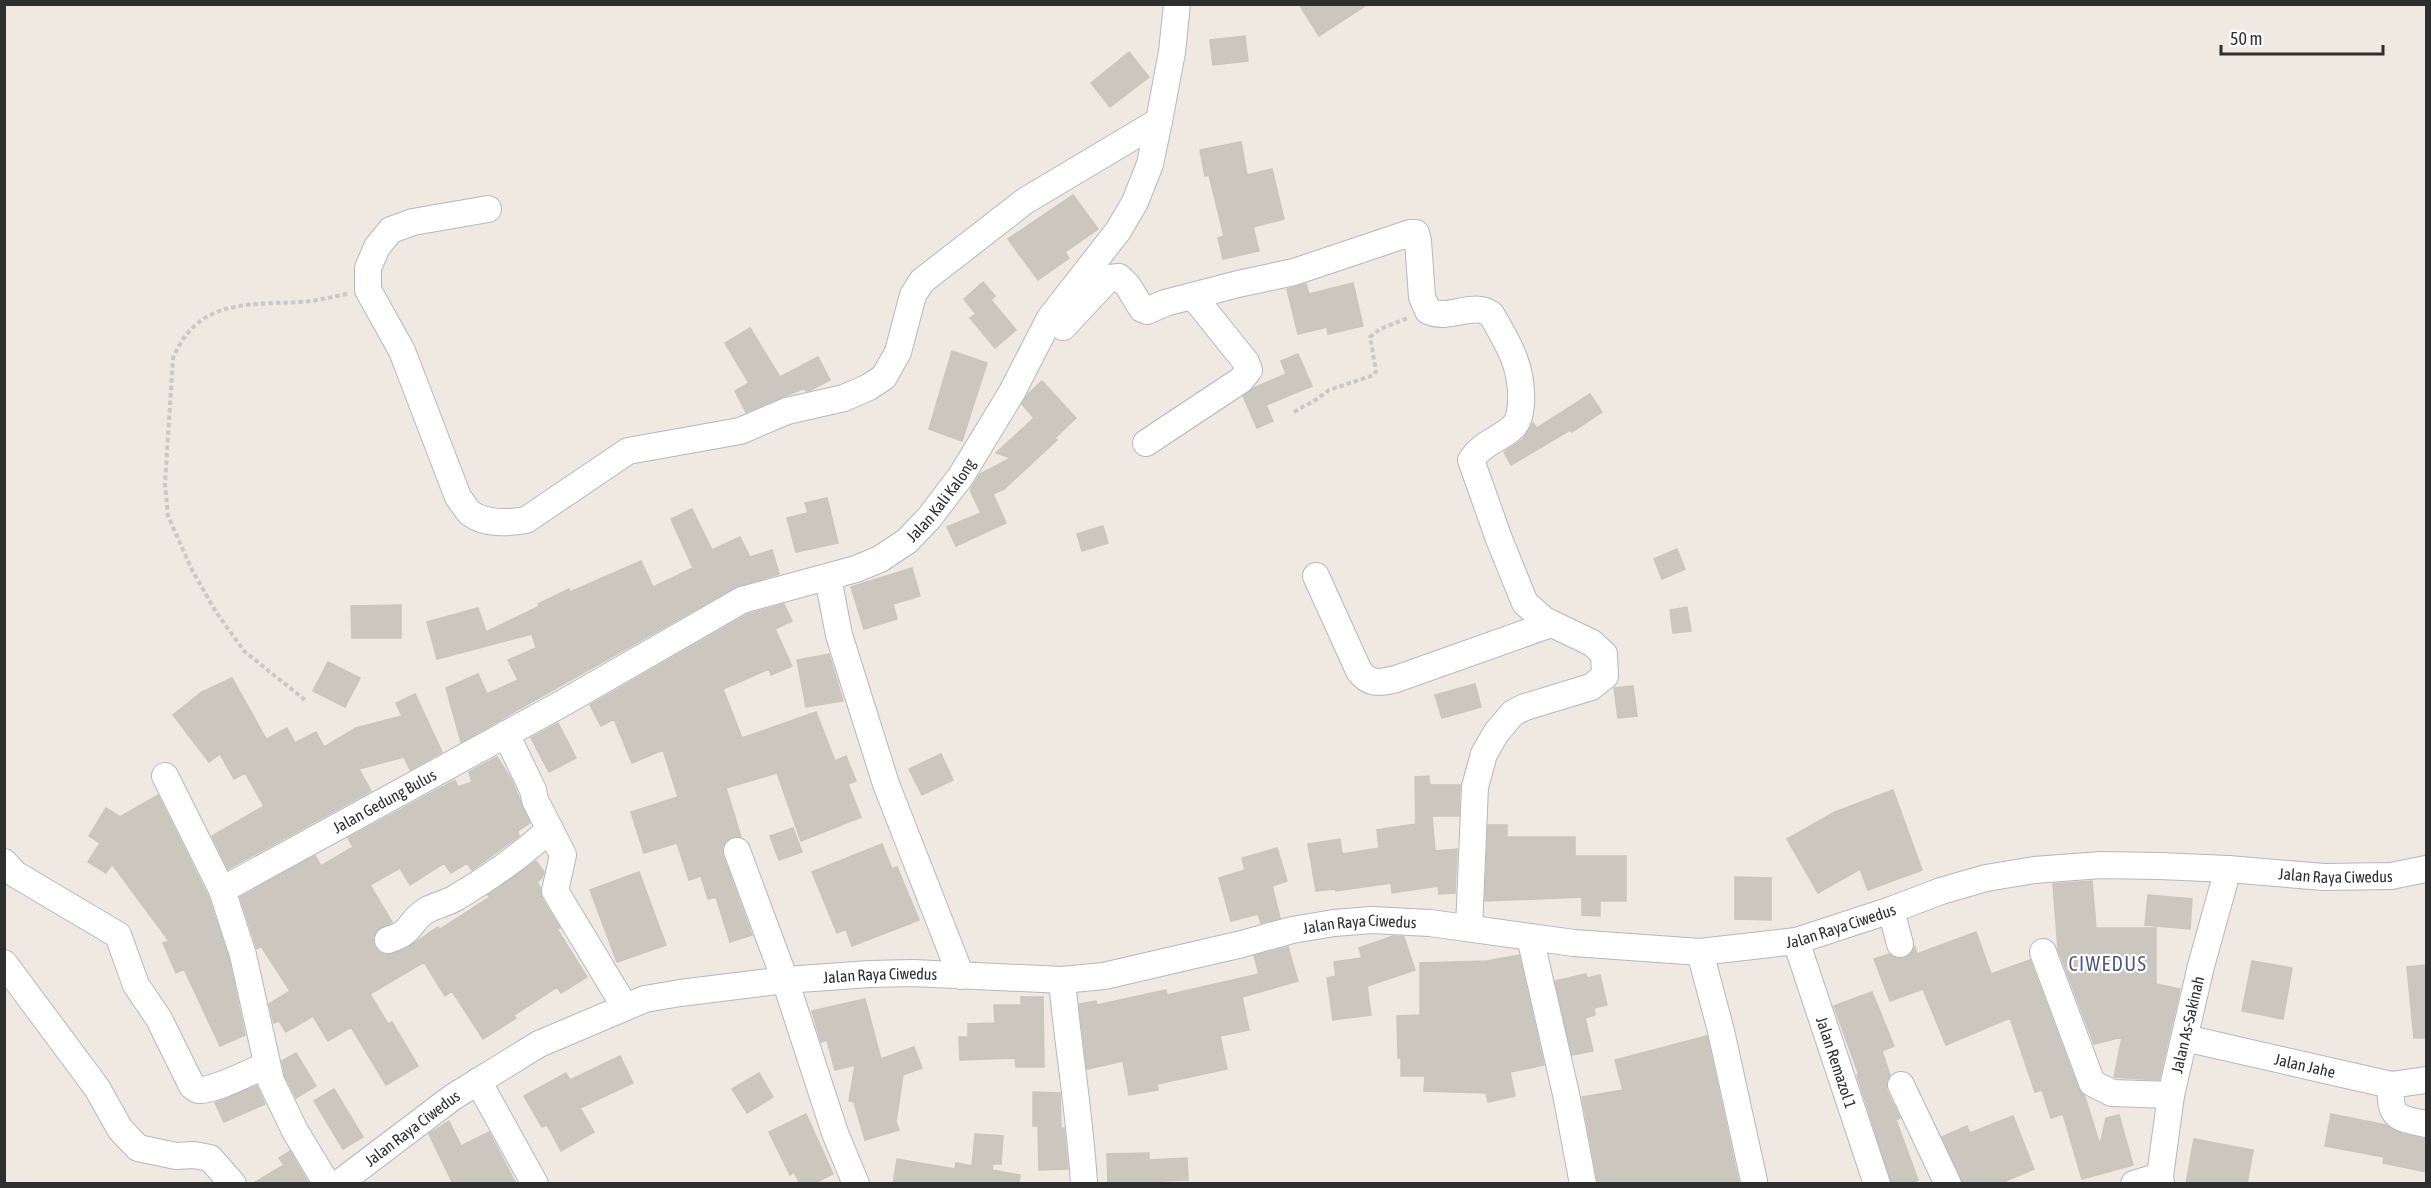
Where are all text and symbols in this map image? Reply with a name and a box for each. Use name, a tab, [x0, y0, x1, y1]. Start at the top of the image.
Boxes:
scale bar	[2221, 18, 2383, 56]
text: 50 m	[2230, 28, 2262, 49]
street label: Jalan Kali Kalong	[903, 455, 979, 545]
street label: Jalan Gedung Bulus	[330, 765, 440, 836]
street label: Jalan Raya Ciwedus	[2278, 864, 2393, 887]
street label: Jalan Raya Ciwedus	[1785, 900, 1898, 951]
street label: Jalan Raya Ciwedus	[1301, 911, 1417, 937]
district label: CIWEDUS	[2068, 952, 2148, 975]
street label: Jalan Raya Ciwedus	[822, 964, 938, 986]
street label: Jalan As-Sakinah	[2167, 974, 2207, 1075]
street label: Jalan Remazol 1	[1813, 1014, 1860, 1111]
street label: Jalan Jahe	[2273, 1050, 2337, 1081]
street label: Jalan Raya Ciwedus	[361, 1086, 463, 1170]

